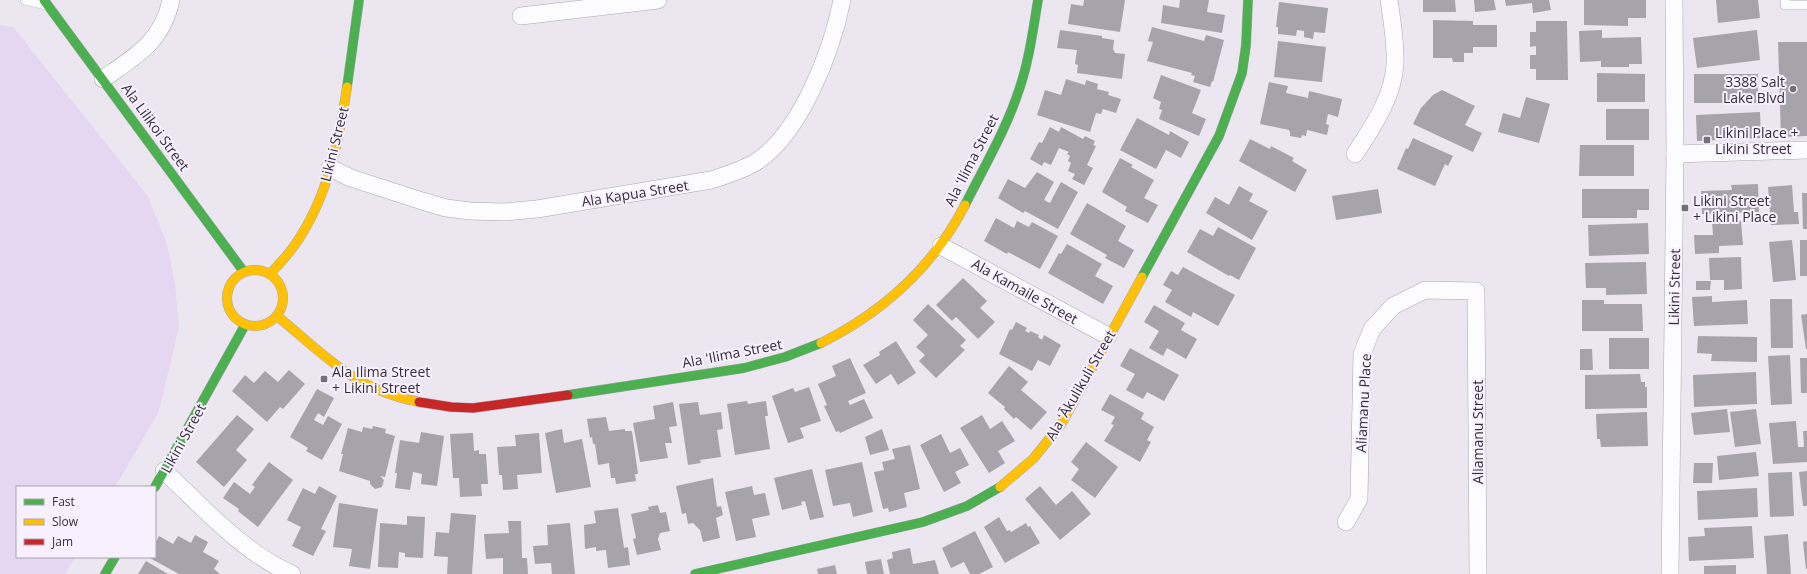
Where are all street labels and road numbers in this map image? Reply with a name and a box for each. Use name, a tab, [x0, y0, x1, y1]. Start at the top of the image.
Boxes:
street label: Ala Lilikoi Street	[118, 79, 194, 175]
street label: Likini Street	[316, 105, 352, 183]
street label: Ala ʻIlima Street	[940, 111, 1002, 209]
street label: Ala Kapua Street	[580, 175, 690, 211]
street label: Likini Street	[1664, 249, 1684, 325]
street label: Ala Kamaile Street	[969, 254, 1081, 328]
street label: Ala ʻĀkulikuli Street	[1041, 326, 1119, 444]
street label: Ala ʻIlima Street	[680, 334, 784, 372]
street label: Aliamanu Place	[1351, 353, 1375, 453]
street label: Aliamanu Street	[1468, 380, 1487, 484]
street label: Likini Street	[156, 400, 210, 476]

